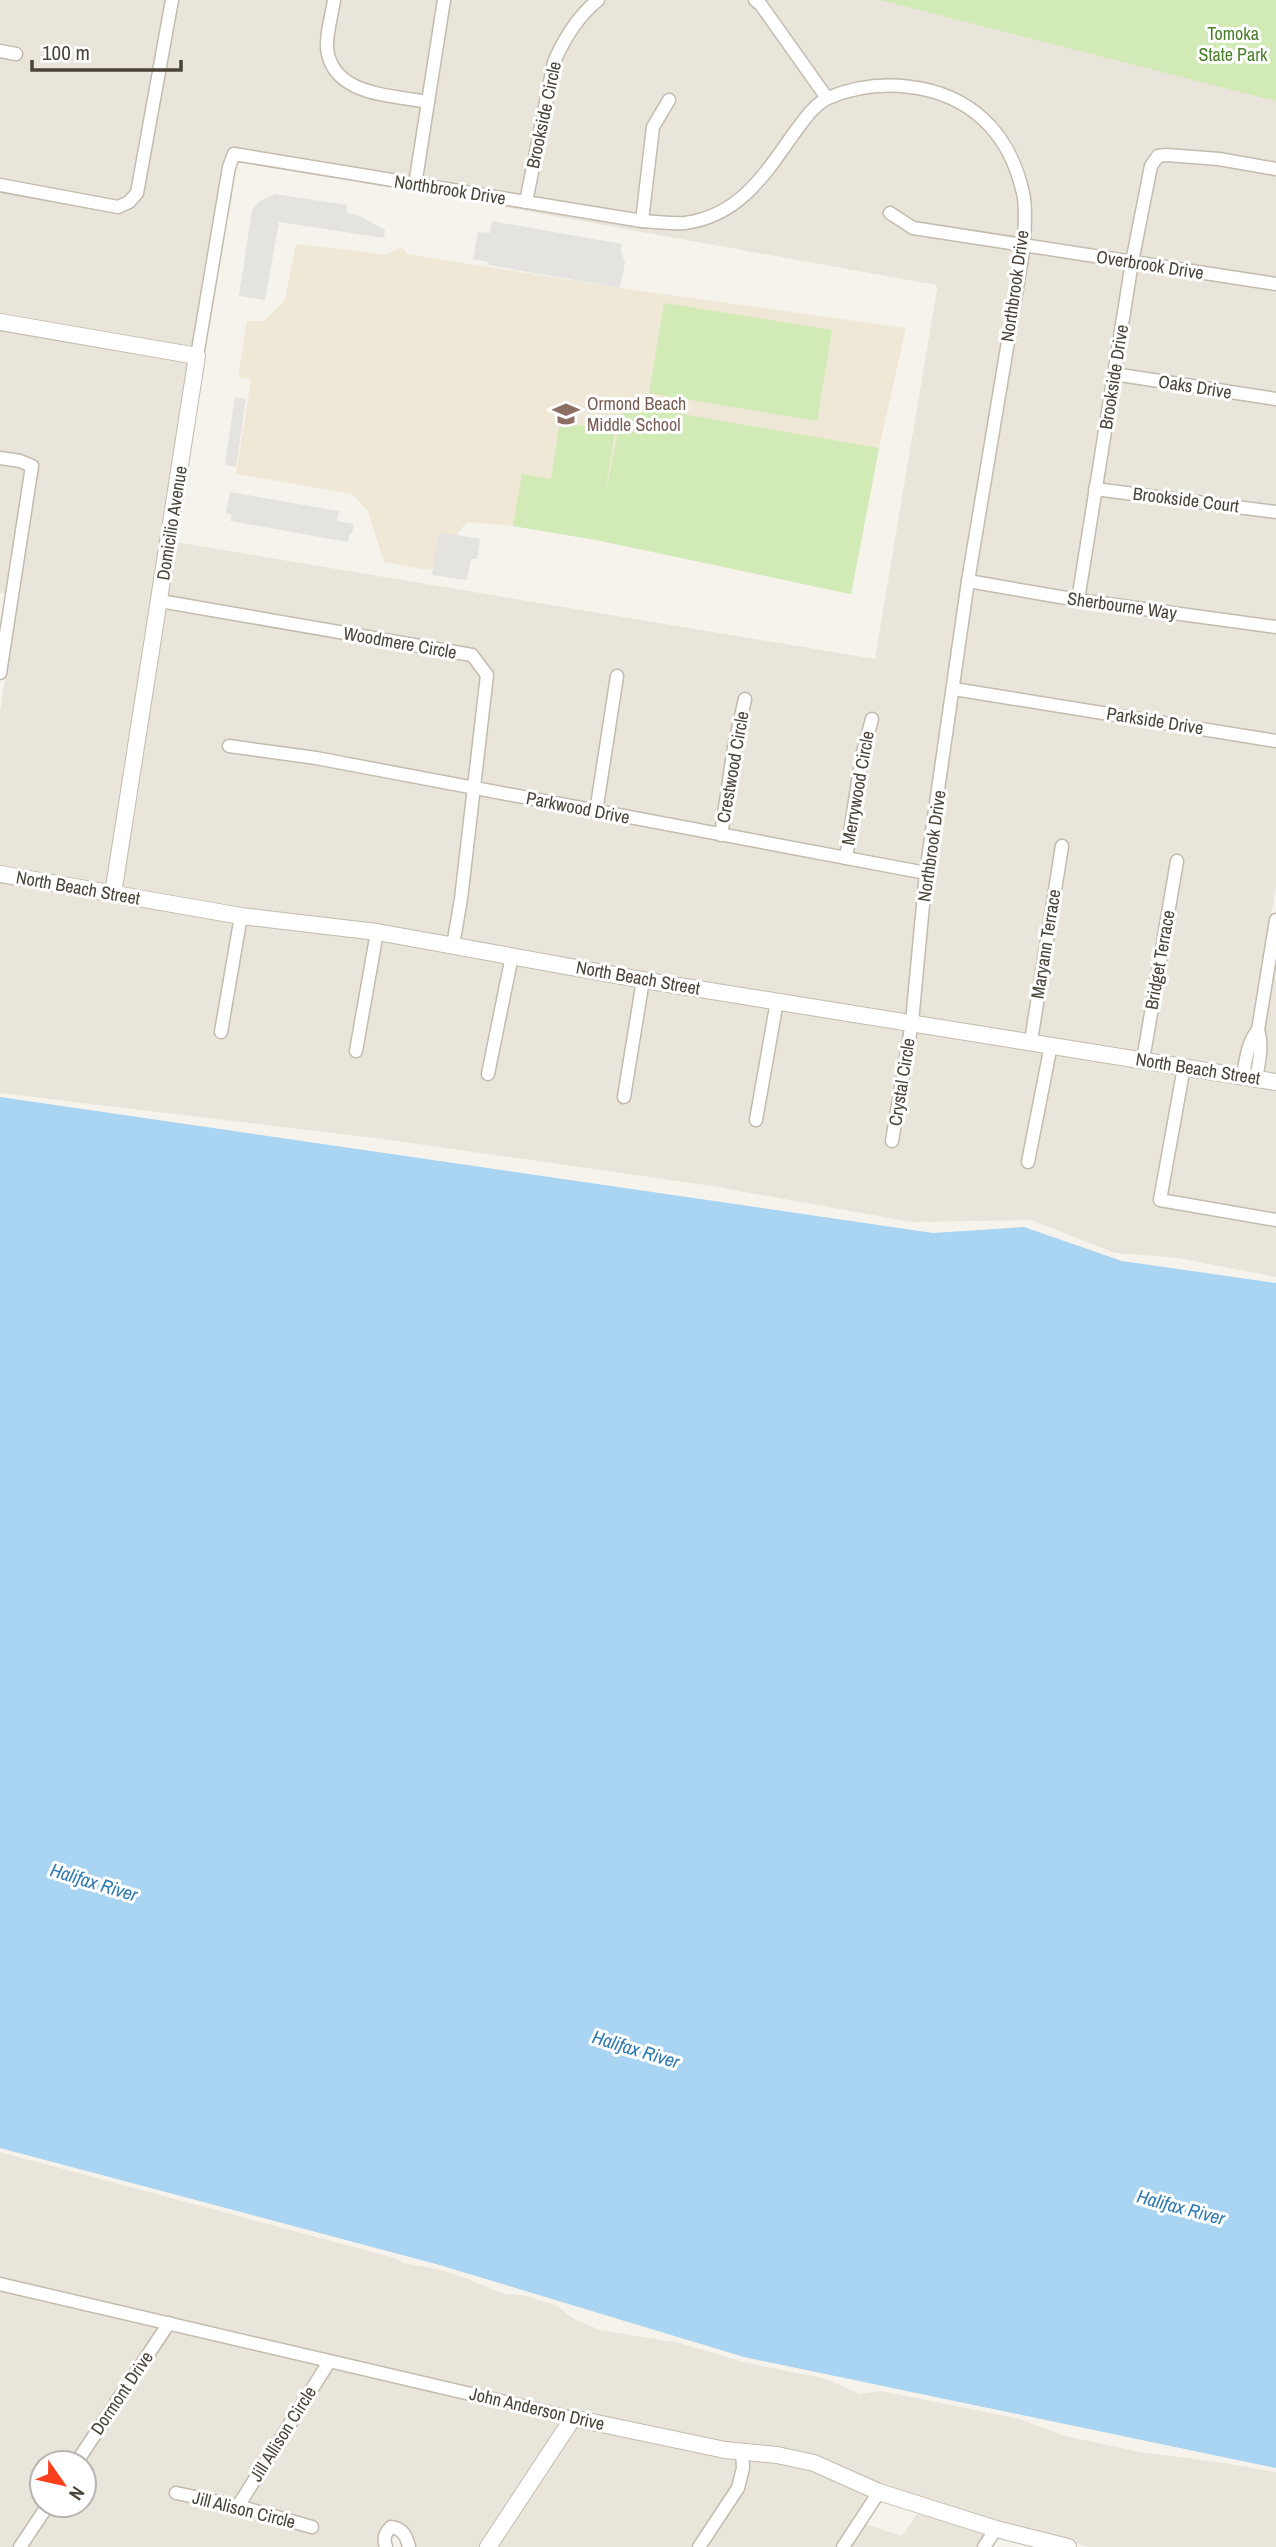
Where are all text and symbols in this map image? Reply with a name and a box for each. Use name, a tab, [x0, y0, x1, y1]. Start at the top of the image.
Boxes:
park label: Tomoka State Park	[1199, 21, 1268, 67]
scale bar	[32, 28, 180, 72]
text: 100 m	[42, 38, 90, 67]
street label: Brookside Circle	[520, 59, 567, 171]
street label: Northbrook Drive	[393, 168, 508, 211]
street label: Northbrook Drive	[994, 229, 1035, 343]
street label: Overbrook Drive	[1095, 244, 1206, 285]
street label: Brookside Drive	[1093, 323, 1134, 431]
street label: Oaks Drive	[1157, 368, 1233, 405]
place label: Ormond Beach Middle School	[587, 391, 686, 437]
school or university icon: Ormond Beach Middle School	[551, 399, 581, 429]
street label: Domicilio Avenue	[150, 464, 193, 582]
street label: Brookside Court	[1132, 481, 1241, 518]
street label: Sherbourne Way	[1066, 585, 1179, 626]
street label: Woodmere Circle	[341, 620, 459, 665]
street label: Parkside Drive	[1105, 701, 1205, 740]
street label: Crestwood Circle	[710, 709, 755, 825]
street label: Merrywood Circle	[835, 729, 880, 847]
street label: Parkwood Drive	[524, 785, 632, 830]
street label: Northbrook Drive	[911, 789, 952, 903]
street label: North Beach Street	[14, 864, 142, 911]
street label: Maryann Terrace	[1025, 887, 1066, 1000]
street label: Bridget Terrace	[1138, 908, 1181, 1012]
street label: North Beach Street	[574, 954, 702, 1001]
street label: Crystal Circle	[882, 1036, 921, 1128]
street label: North Beach Street	[1134, 1046, 1262, 1091]
water label: Halifax River	[47, 1856, 142, 1908]
water label: Halifax River	[589, 2023, 684, 2075]
water label: Halifax River	[1134, 2183, 1229, 2231]
street label: Dormont Drive	[84, 2346, 159, 2439]
street label: Jill Allison Circle	[243, 2381, 322, 2486]
street label: John Anderson Drive	[467, 2381, 607, 2436]
north arrow	[28, 2449, 98, 2519]
text: N	[63, 2482, 91, 2505]
street label: Jill Alison Circle	[190, 2485, 298, 2534]

